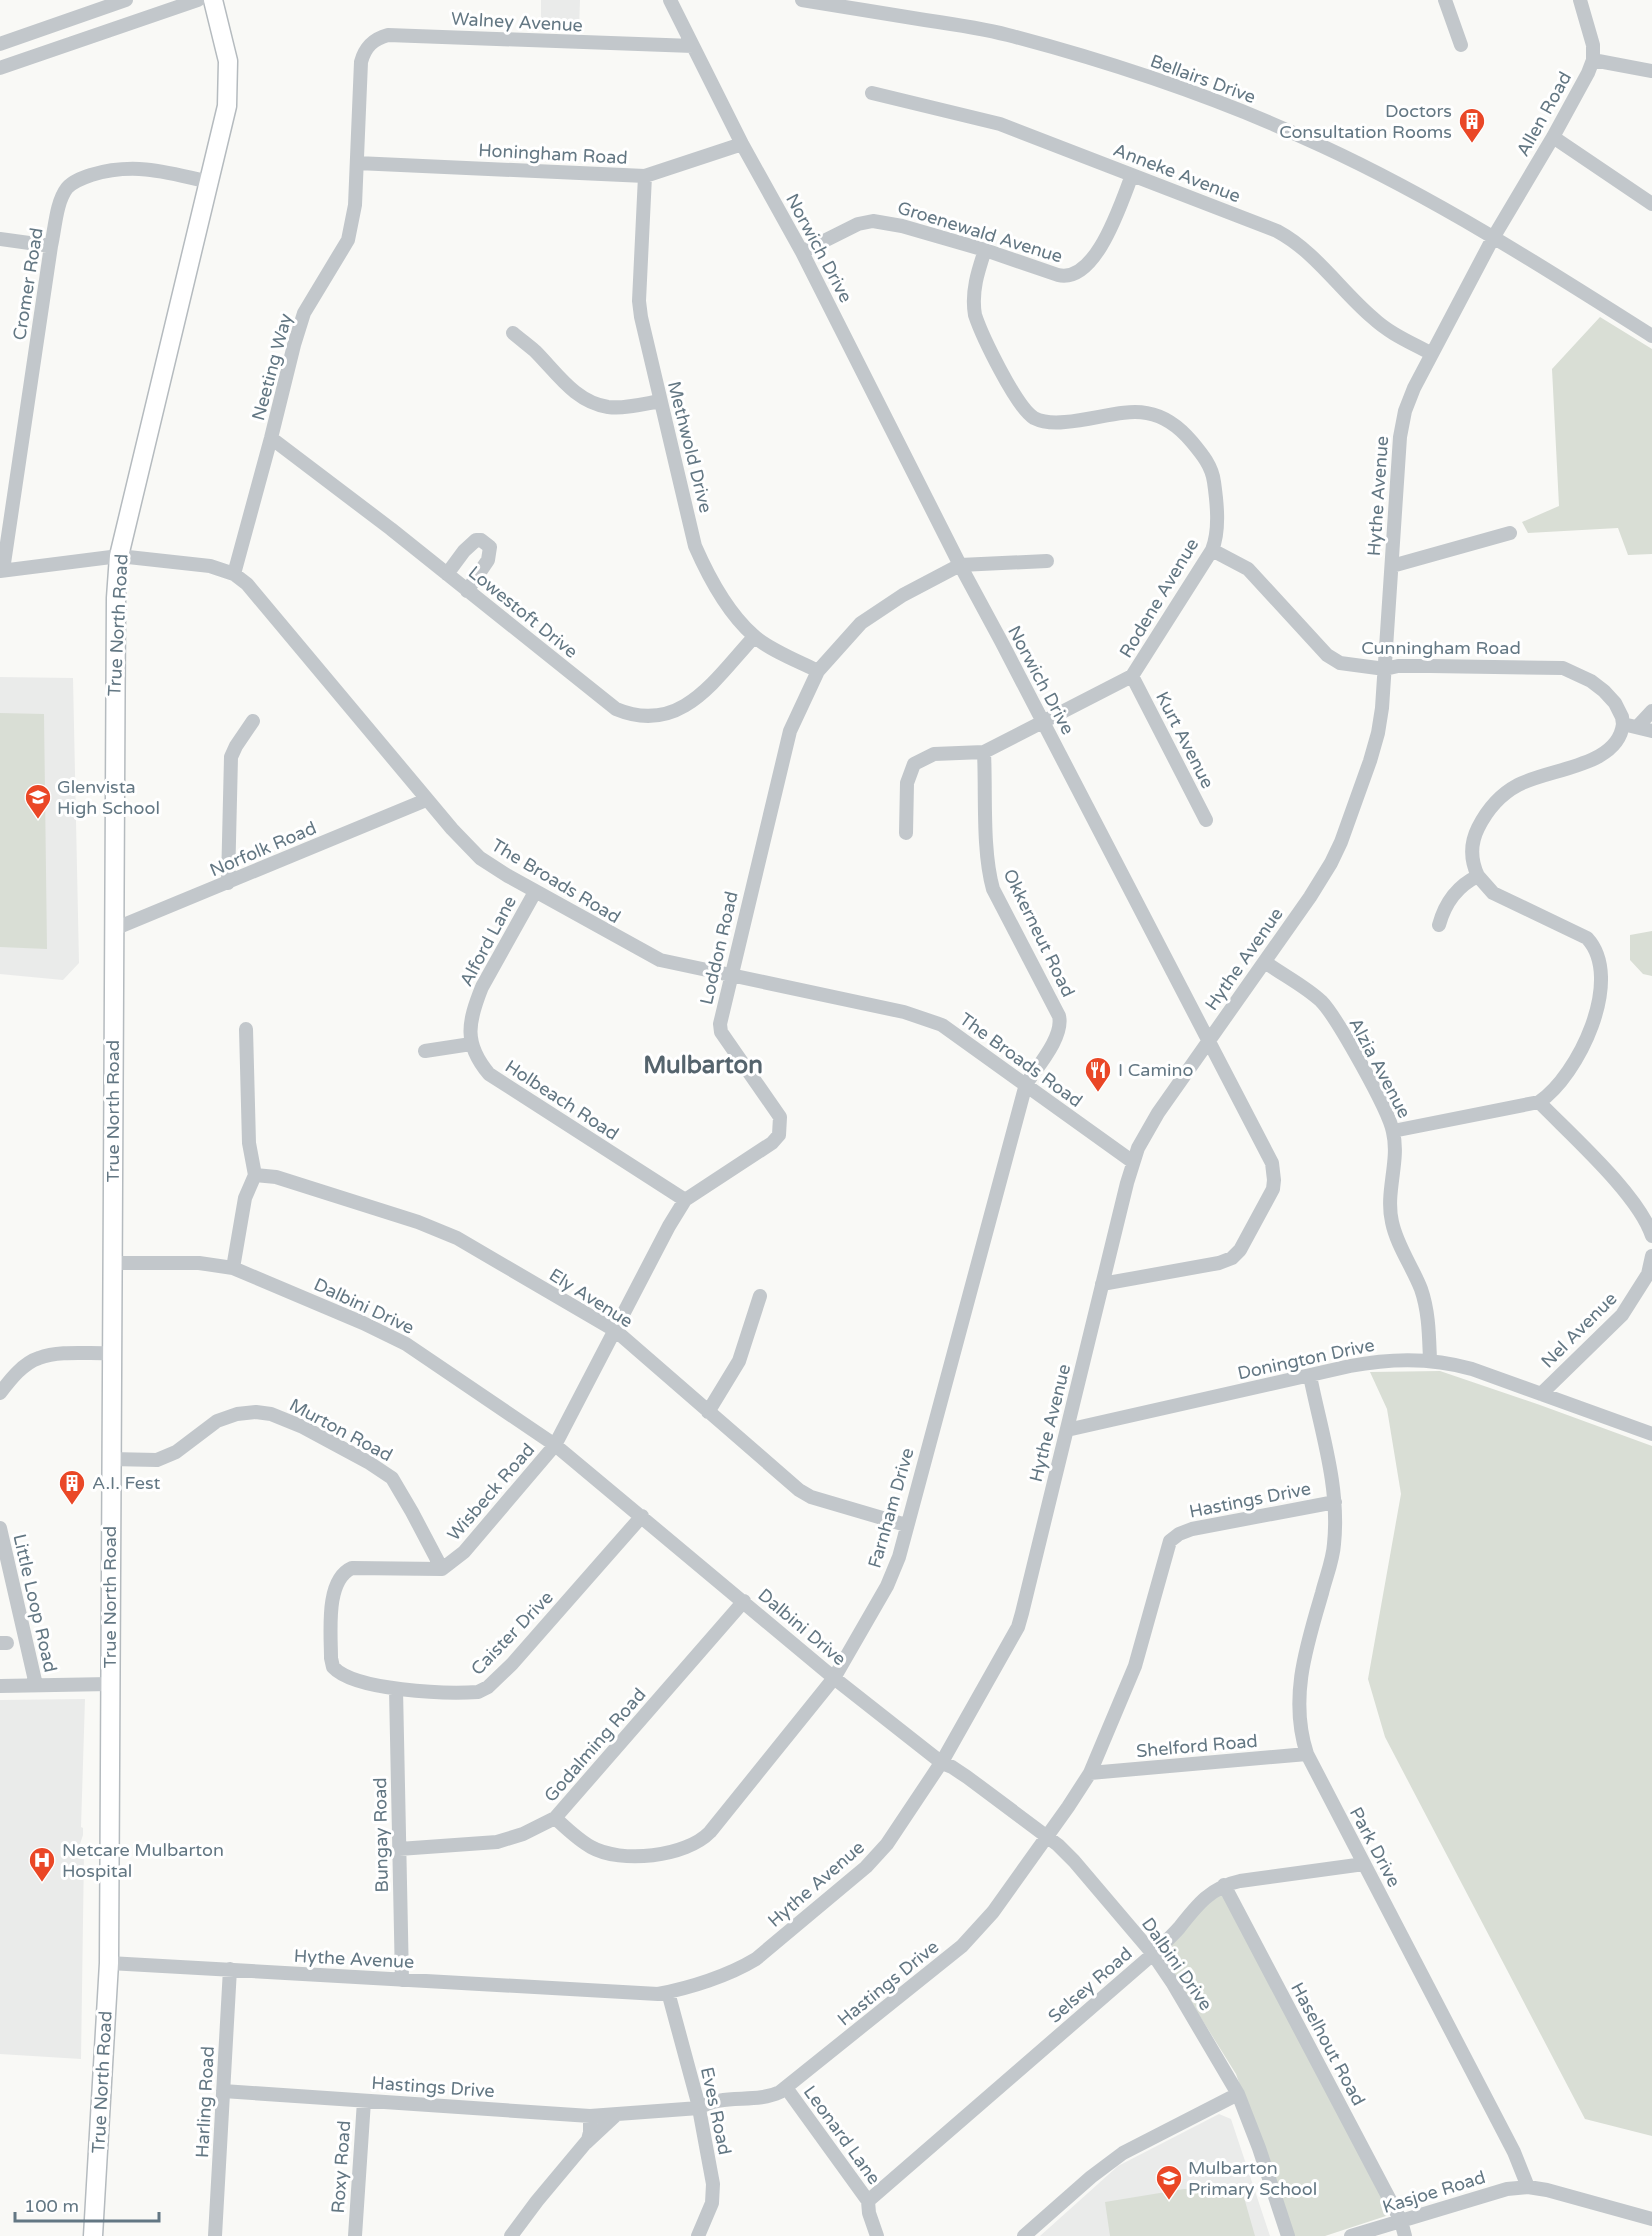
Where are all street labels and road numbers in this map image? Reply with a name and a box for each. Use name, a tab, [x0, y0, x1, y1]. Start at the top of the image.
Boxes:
street label: Walney Avenue	[451, 8, 583, 36]
street label: Bellairs Drive	[1147, 50, 1259, 108]
street label: Allen Road	[1512, 68, 1576, 160]
street label: Honingham Road	[478, 139, 628, 169]
street label: Anneke Avenue	[1110, 139, 1244, 207]
street label: Norwich Drive	[781, 190, 857, 306]
street label: Groenewald Avenue	[895, 196, 1065, 268]
street label: Cromer Road	[8, 226, 48, 342]
street label: Neeting Way	[247, 311, 297, 423]
street label: Methwold Drive	[663, 379, 717, 515]
street label: Hythe Avenue	[1363, 435, 1393, 557]
street label: Rodene Avenue	[1115, 534, 1203, 662]
street label: True North Road	[103, 553, 133, 697]
street label: Lowestoft Drive	[464, 561, 582, 663]
street label: Norwich Drive	[1003, 622, 1079, 738]
street label: Cunningham Road	[1361, 637, 1521, 659]
street label: Kurt Avenue	[1151, 688, 1219, 792]
street label: Norfolk Road	[206, 817, 320, 881]
street label: The Broads Road	[487, 834, 625, 928]
street label: Okkerneut Road	[998, 865, 1080, 1001]
street label: Loddon Road	[695, 889, 743, 1007]
street label: Alford Lane	[455, 892, 521, 990]
street label: Hythe Avenue	[1200, 903, 1288, 1015]
street label: The Broads Road	[955, 1008, 1087, 1112]
street label: Alzia Avenue	[1344, 1014, 1416, 1122]
street label: True North Road	[102, 1040, 124, 1182]
street label: Holbeach Road	[501, 1055, 623, 1145]
street label: Ely Avenue	[545, 1264, 637, 1332]
street label: Dalbini Drive	[310, 1273, 418, 1339]
street label: Nel Avenue	[1537, 1288, 1621, 1372]
street label: Donington Drive	[1235, 1334, 1377, 1384]
street label: Hythe Avenue	[1025, 1362, 1075, 1484]
street label: Murton Road	[286, 1394, 396, 1466]
street label: Wisbeck Road	[443, 1439, 539, 1545]
street label: Farnham Drive	[863, 1445, 919, 1571]
street label: Hastings Drive	[1187, 1477, 1313, 1523]
street label: True North Road	[99, 1526, 121, 1668]
street label: Little Loop Road	[8, 1532, 62, 1674]
street label: Dalbini Drive	[753, 1584, 851, 1670]
street label: Caister Drive	[466, 1586, 558, 1680]
street label: Godalming Road	[540, 1684, 650, 1806]
street label: Shelford Road	[1135, 1730, 1259, 1762]
street label: Bungay Road	[369, 1777, 393, 1893]
street label: Park Drive	[1345, 1803, 1405, 1891]
street label: Hythe Avenue	[763, 1836, 869, 1932]
street label: Dalbini Drive	[1137, 1913, 1217, 2015]
street label: Hastings Drive	[833, 1936, 943, 2030]
street label: Selsey Road	[1044, 1943, 1136, 2027]
street label: Hythe Avenue	[293, 1945, 415, 1973]
street label: Haselhout Road	[1286, 1978, 1370, 2110]
street label: True North Road	[87, 2010, 117, 2154]
street label: Harling Road	[191, 2046, 219, 2158]
street label: Eves Road	[696, 2065, 736, 2157]
street label: Hastings Drive	[371, 2072, 495, 2102]
street label: Leonard Lane	[799, 2081, 885, 2189]
street label: Roxy Road	[327, 2120, 355, 2214]
street label: Kasjoe Road	[1380, 2166, 1488, 2218]

